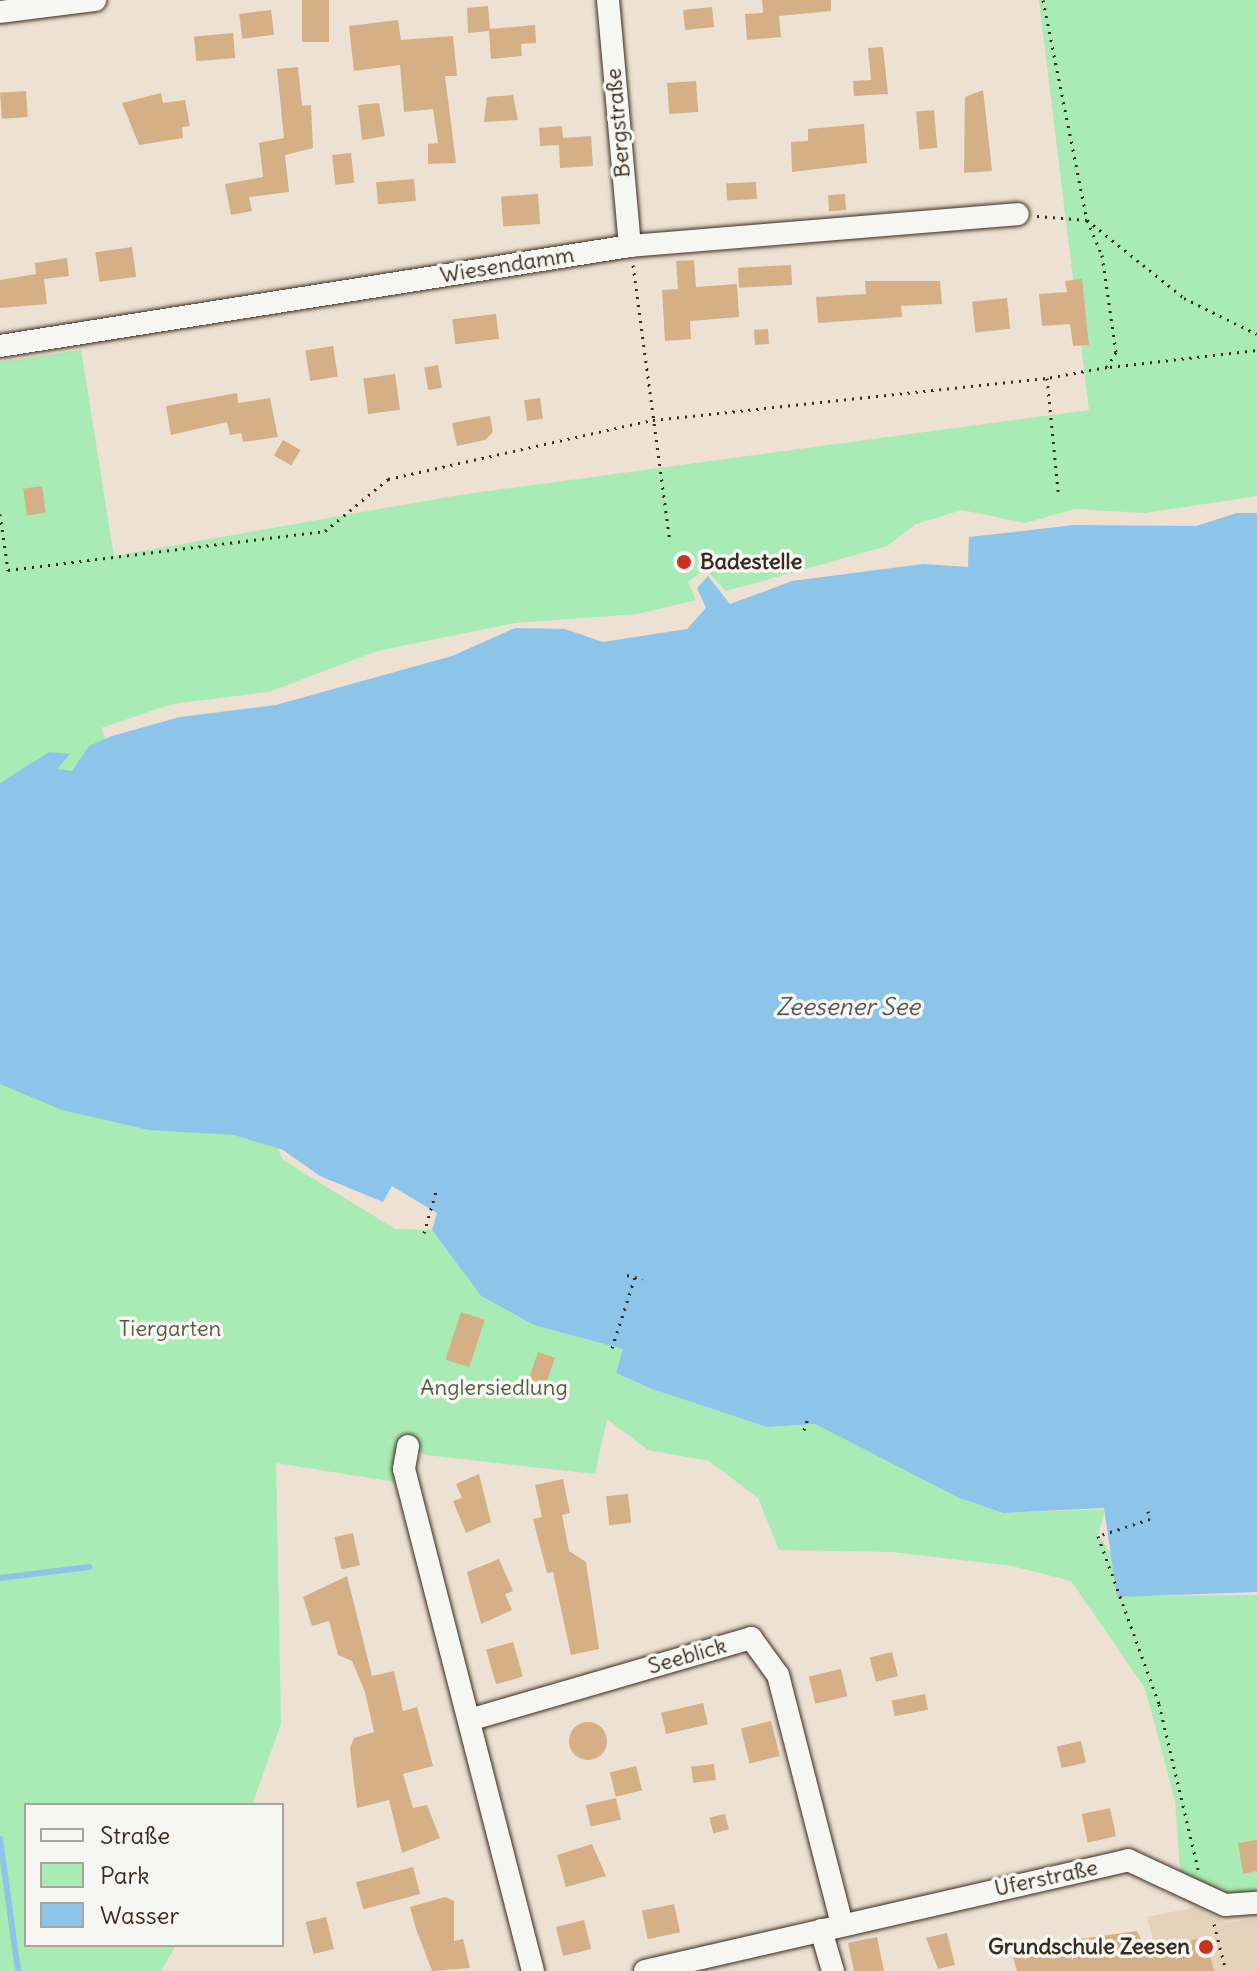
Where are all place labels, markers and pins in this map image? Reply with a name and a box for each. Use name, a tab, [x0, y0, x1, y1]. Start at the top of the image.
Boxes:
place label: Badestelle	[700, 549, 802, 575]
marker: Badestelle	[675, 553, 693, 571]
place label: Grundschule Zeesen	[988, 1934, 1190, 1960]
marker: Grundschule Zeesen	[1197, 1938, 1215, 1956]

